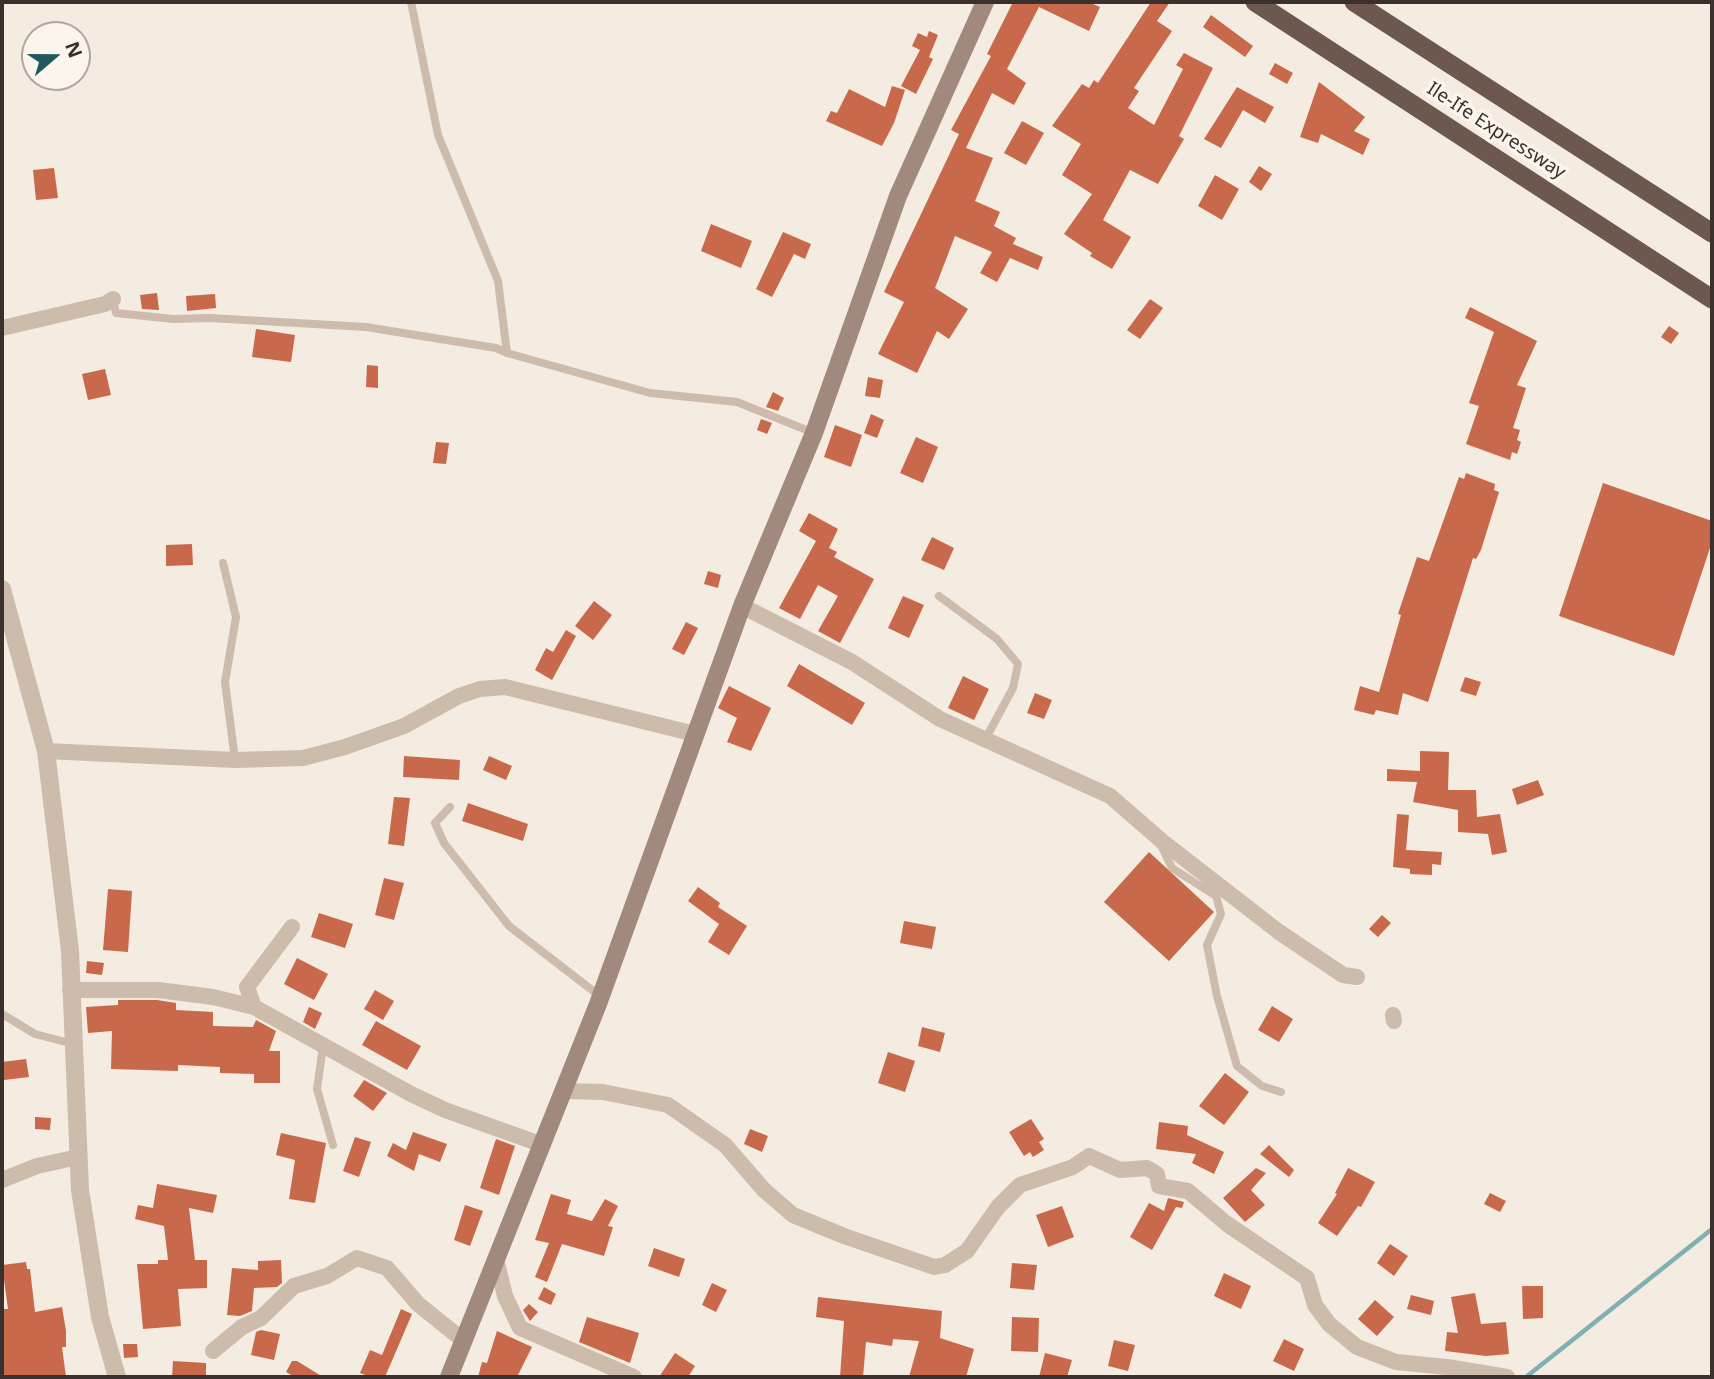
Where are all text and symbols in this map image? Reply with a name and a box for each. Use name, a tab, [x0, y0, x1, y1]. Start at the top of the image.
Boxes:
north arrow	[21, 21, 91, 91]
text: N	[59, 38, 89, 61]
street label: Ile-Ife Expressway	[1422, 78, 1570, 184]

